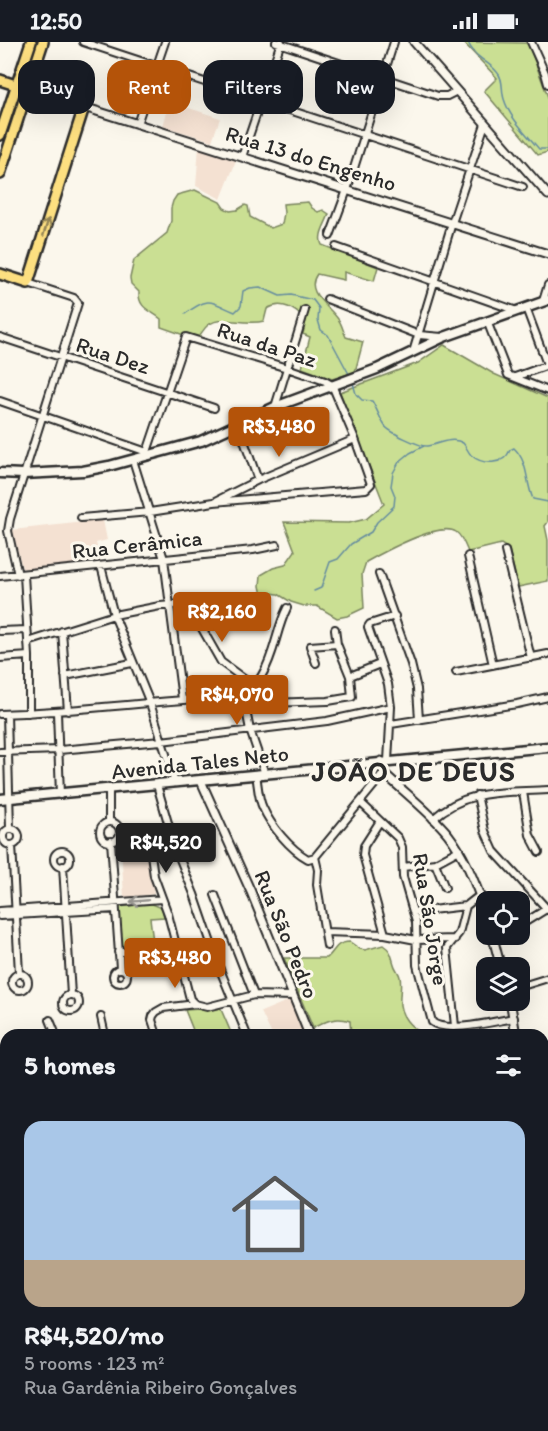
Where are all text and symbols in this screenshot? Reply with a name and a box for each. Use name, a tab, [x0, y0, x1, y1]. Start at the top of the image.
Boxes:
text: 12:50	[30, 8, 82, 35]
chip: Buy	[18, 60, 95, 114]
chip: Rent	[107, 60, 191, 114]
chip: Filters	[203, 60, 303, 114]
chip: New	[315, 60, 395, 114]
street label: Rua 13 do Engenho	[222, 120, 400, 197]
one-way arrow	[41, 218, 52, 237]
street label: Rua da Paz	[214, 316, 320, 373]
street label: Rua Dez	[73, 331, 153, 380]
pin: R$3,480	[224, 407, 334, 458]
text: R$3,480	[242, 414, 316, 438]
street label: Rua Cerâmica	[71, 524, 204, 565]
pin: R$2,160	[167, 592, 277, 643]
text: R$2,160	[187, 599, 257, 623]
pin: R$4,070	[182, 675, 292, 726]
text: R$4,070	[200, 682, 274, 706]
street label: Avenida Tales Neto	[110, 740, 290, 785]
district label: JOÃO DE DEUS	[311, 754, 516, 788]
pin: R$4,520	[111, 823, 221, 874]
text: R$4,520	[130, 830, 202, 854]
street label: Rua São Jorge	[407, 851, 454, 987]
street label: Rua São Pedro	[249, 866, 325, 1002]
map controls	[476, 891, 530, 1011]
button: locate	[476, 891, 530, 945]
one-way arrow	[129, 896, 149, 907]
pin: R$3,480	[120, 938, 230, 989]
text: R$3,480	[138, 945, 212, 969]
button: layers	[476, 957, 530, 1011]
text: 5 homes	[24, 1049, 116, 1081]
icon: filters	[492, 1049, 525, 1082]
icon: home	[221, 1160, 329, 1268]
text: R$4,520/mo	[24, 1319, 164, 1351]
text: 5 rooms · 123 m²	[24, 1351, 165, 1375]
text: Rua Gardênia Ribeiro Gonçalves	[24, 1375, 297, 1399]

